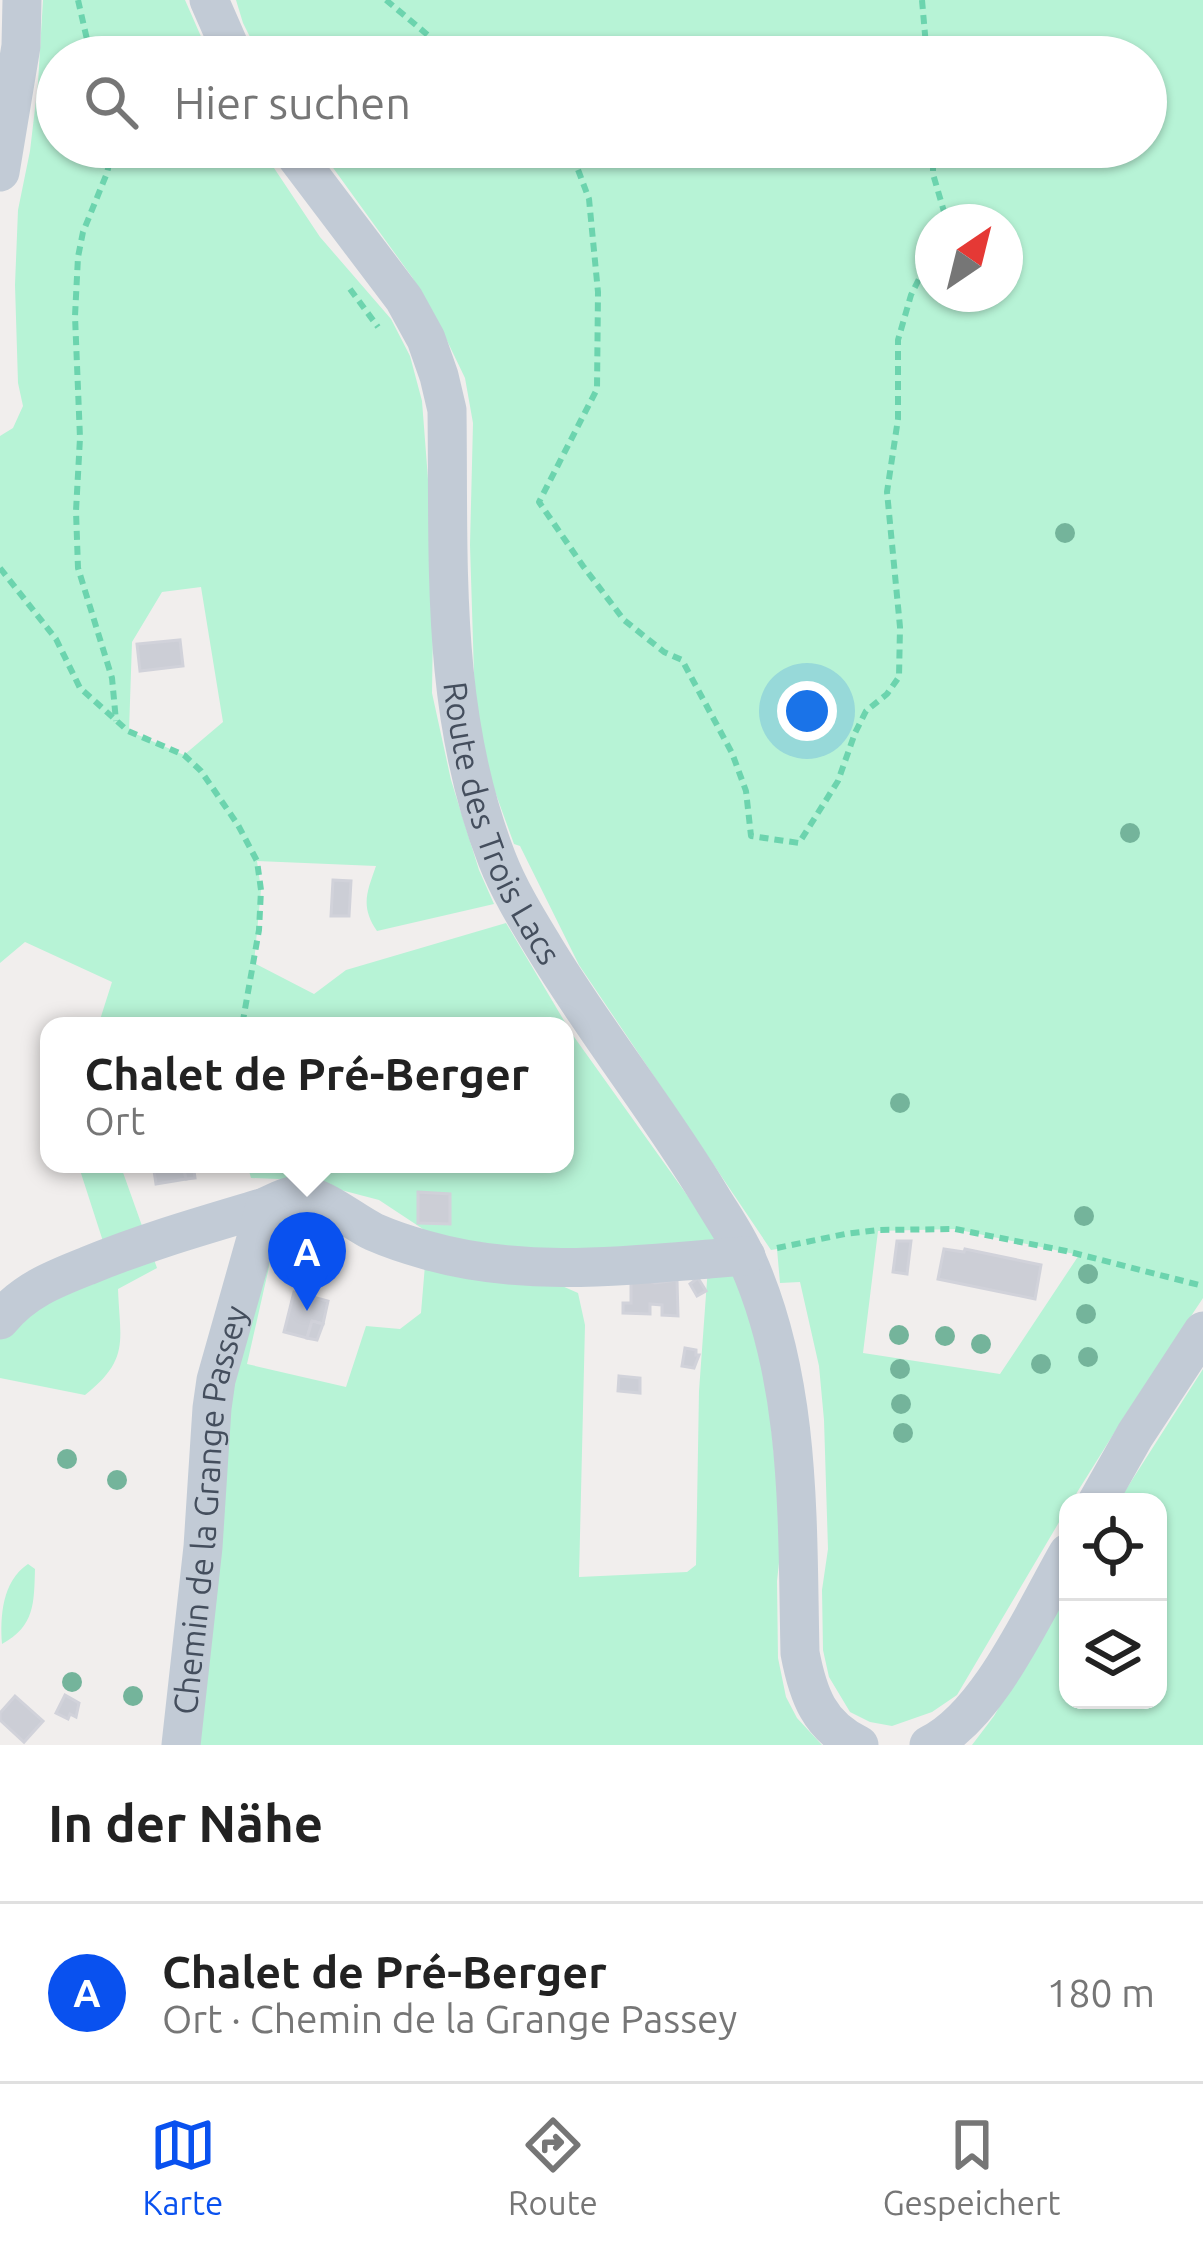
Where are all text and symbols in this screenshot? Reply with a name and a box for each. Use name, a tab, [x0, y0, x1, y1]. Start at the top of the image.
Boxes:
search box	[36, 36, 1167, 168]
icon: search	[78, 69, 144, 135]
text: Hier suchen	[174, 77, 411, 128]
north arrow	[915, 204, 1023, 312]
street label: Route des Trois Lacs	[437, 679, 569, 971]
your location	[777, 681, 837, 741]
popup	[40, 1017, 574, 1173]
text: Chalet de Pré-Berger	[85, 1048, 529, 1099]
text: Ort	[85, 1099, 145, 1142]
pin: A	[268, 1212, 346, 1311]
street label: Chemin de la Grange Passey	[166, 1301, 254, 1717]
map controls	[1059, 1493, 1167, 1709]
button: locate	[1059, 1493, 1167, 1601]
button: layers	[1059, 1601, 1167, 1709]
text: In der Nähe	[48, 1794, 323, 1852]
text: Chalet de Pré-Berger	[162, 1946, 607, 1997]
text: A	[73, 1971, 101, 2014]
text: 180 m	[1046, 1971, 1155, 2014]
text: Ort · Chemin de la Grange Passey	[162, 1997, 737, 2040]
tab: Karte	[142, 2112, 223, 2221]
tab: Route	[508, 2112, 598, 2221]
tab: Gespeichert	[883, 2112, 1061, 2221]

